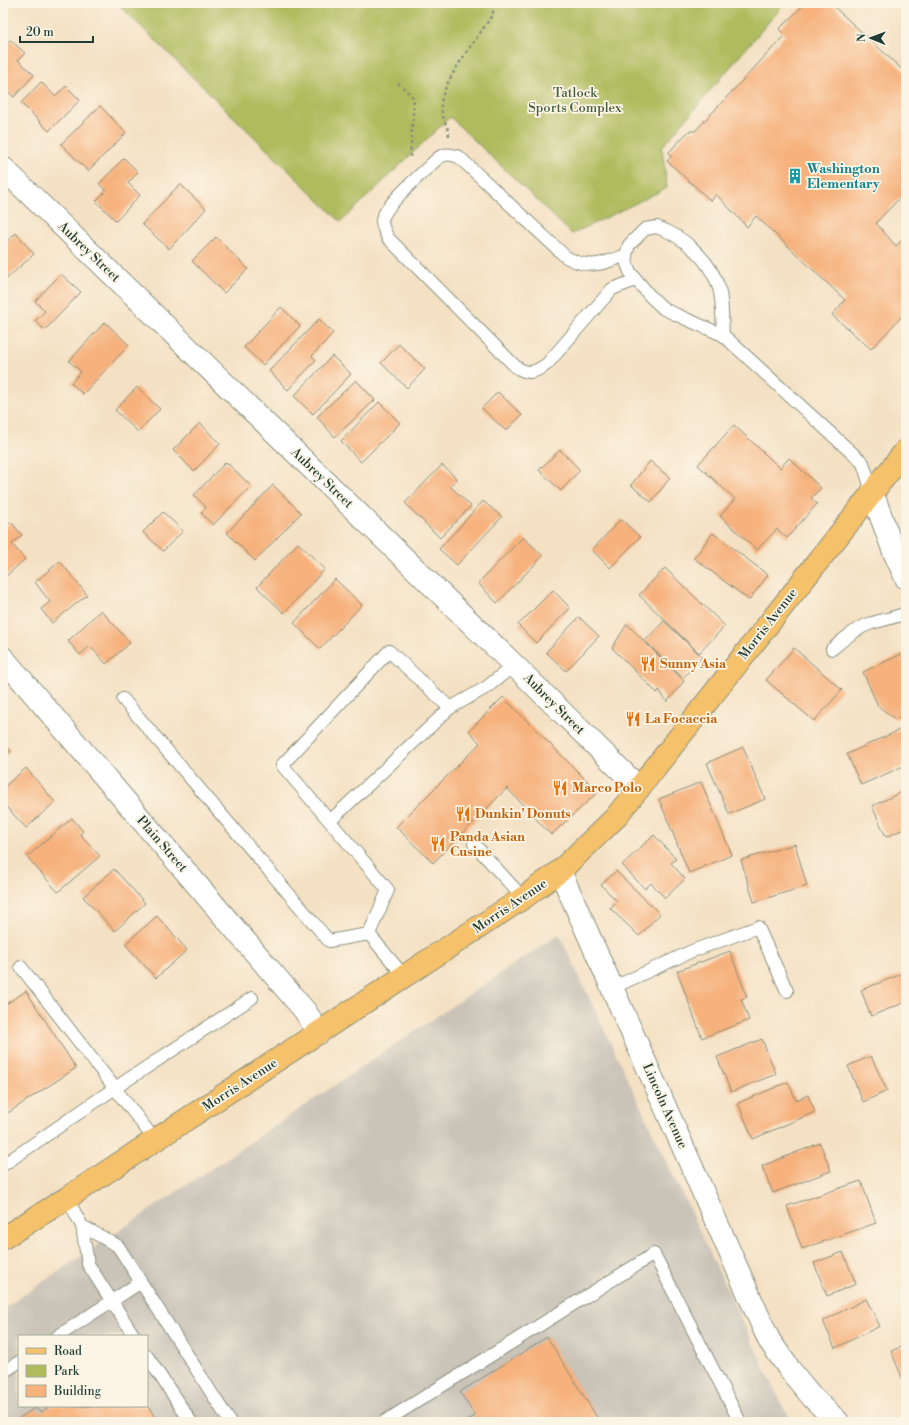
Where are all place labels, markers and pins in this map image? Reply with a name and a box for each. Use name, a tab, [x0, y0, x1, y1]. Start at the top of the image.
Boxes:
place label: Washington Elementary	[806, 161, 880, 192]
building icon: Washington Elementary	[786, 167, 804, 185]
restaurant icon: Sunny Asia	[639, 655, 657, 673]
place label: Sunny Asia	[660, 656, 727, 672]
restaurant icon: La Focaccia	[624, 710, 642, 728]
place label: La Focaccia	[645, 711, 718, 727]
restaurant icon: Marco Polo	[551, 779, 569, 797]
place label: Marco Polo	[572, 780, 642, 796]
restaurant icon: Dunkin' Donuts	[454, 805, 472, 823]
place label: Dunkin' Donuts	[475, 806, 571, 822]
place label: Panda Asian Cusine	[450, 829, 525, 860]
restaurant icon: Panda Asian Cusine	[429, 835, 447, 853]

